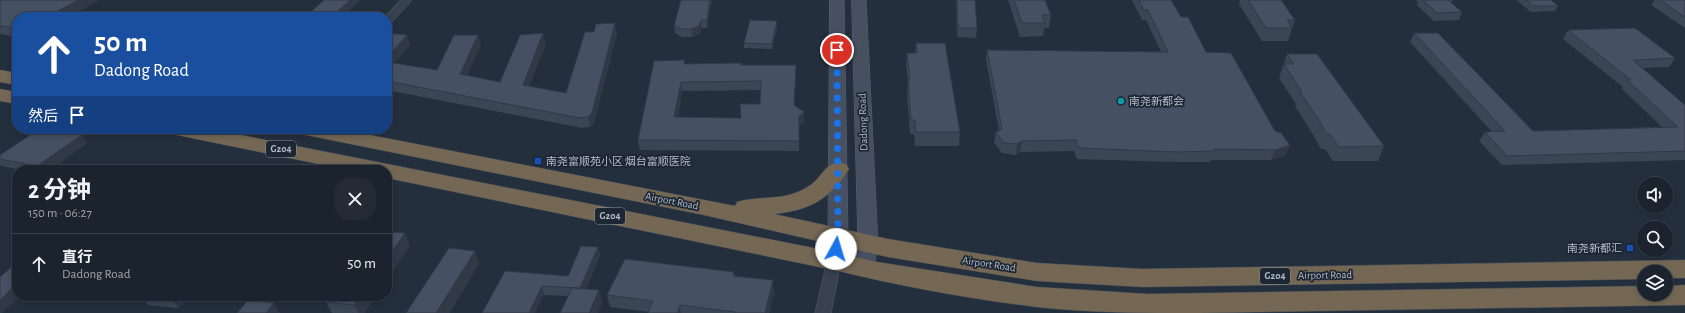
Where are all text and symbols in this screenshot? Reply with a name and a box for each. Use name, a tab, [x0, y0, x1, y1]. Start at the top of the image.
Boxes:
icon: ahead	[28, 28, 80, 80]
text: 50 m	[94, 29, 148, 57]
pin	[820, 33, 854, 67]
icon: arrive	[826, 39, 848, 61]
text: Dadong Road	[94, 62, 189, 80]
street label: Dadong Road	[856, 93, 870, 151]
place label: 南尧新都会	[1129, 95, 1184, 107]
marker: 南尧新都会	[1116, 96, 1126, 106]
icon: arrive	[66, 104, 88, 126]
text: 然后	[28, 109, 58, 124]
road number: G204	[266, 141, 296, 157]
place label: 南尧富顺苑小区 烟台富顺医院	[546, 155, 691, 167]
marker: 南尧富顺苑小区 烟台富顺医院	[533, 156, 543, 166]
map controls	[1637, 177, 1673, 301]
button: sound	[1637, 177, 1673, 213]
button: close	[334, 178, 376, 220]
text: 2 分钟	[28, 179, 91, 203]
street label: Airport Road	[644, 190, 700, 212]
text: 150 m · 06:27	[28, 207, 92, 220]
road number: G204	[595, 208, 625, 224]
button: search	[1637, 221, 1673, 257]
position arrow	[815, 228, 857, 270]
place label: 南尧新都汇	[1567, 242, 1622, 254]
marker: 南尧新都汇	[1625, 243, 1635, 253]
text: 直行	[62, 250, 92, 265]
icon: ahead	[28, 253, 50, 275]
street label: Airport Road	[961, 254, 1017, 274]
text: 50 m	[347, 256, 376, 271]
button: layers	[1637, 265, 1673, 301]
text: Dadong Road	[62, 268, 130, 281]
road number: G204	[1260, 268, 1290, 284]
street label: Airport Road	[1298, 269, 1353, 281]

